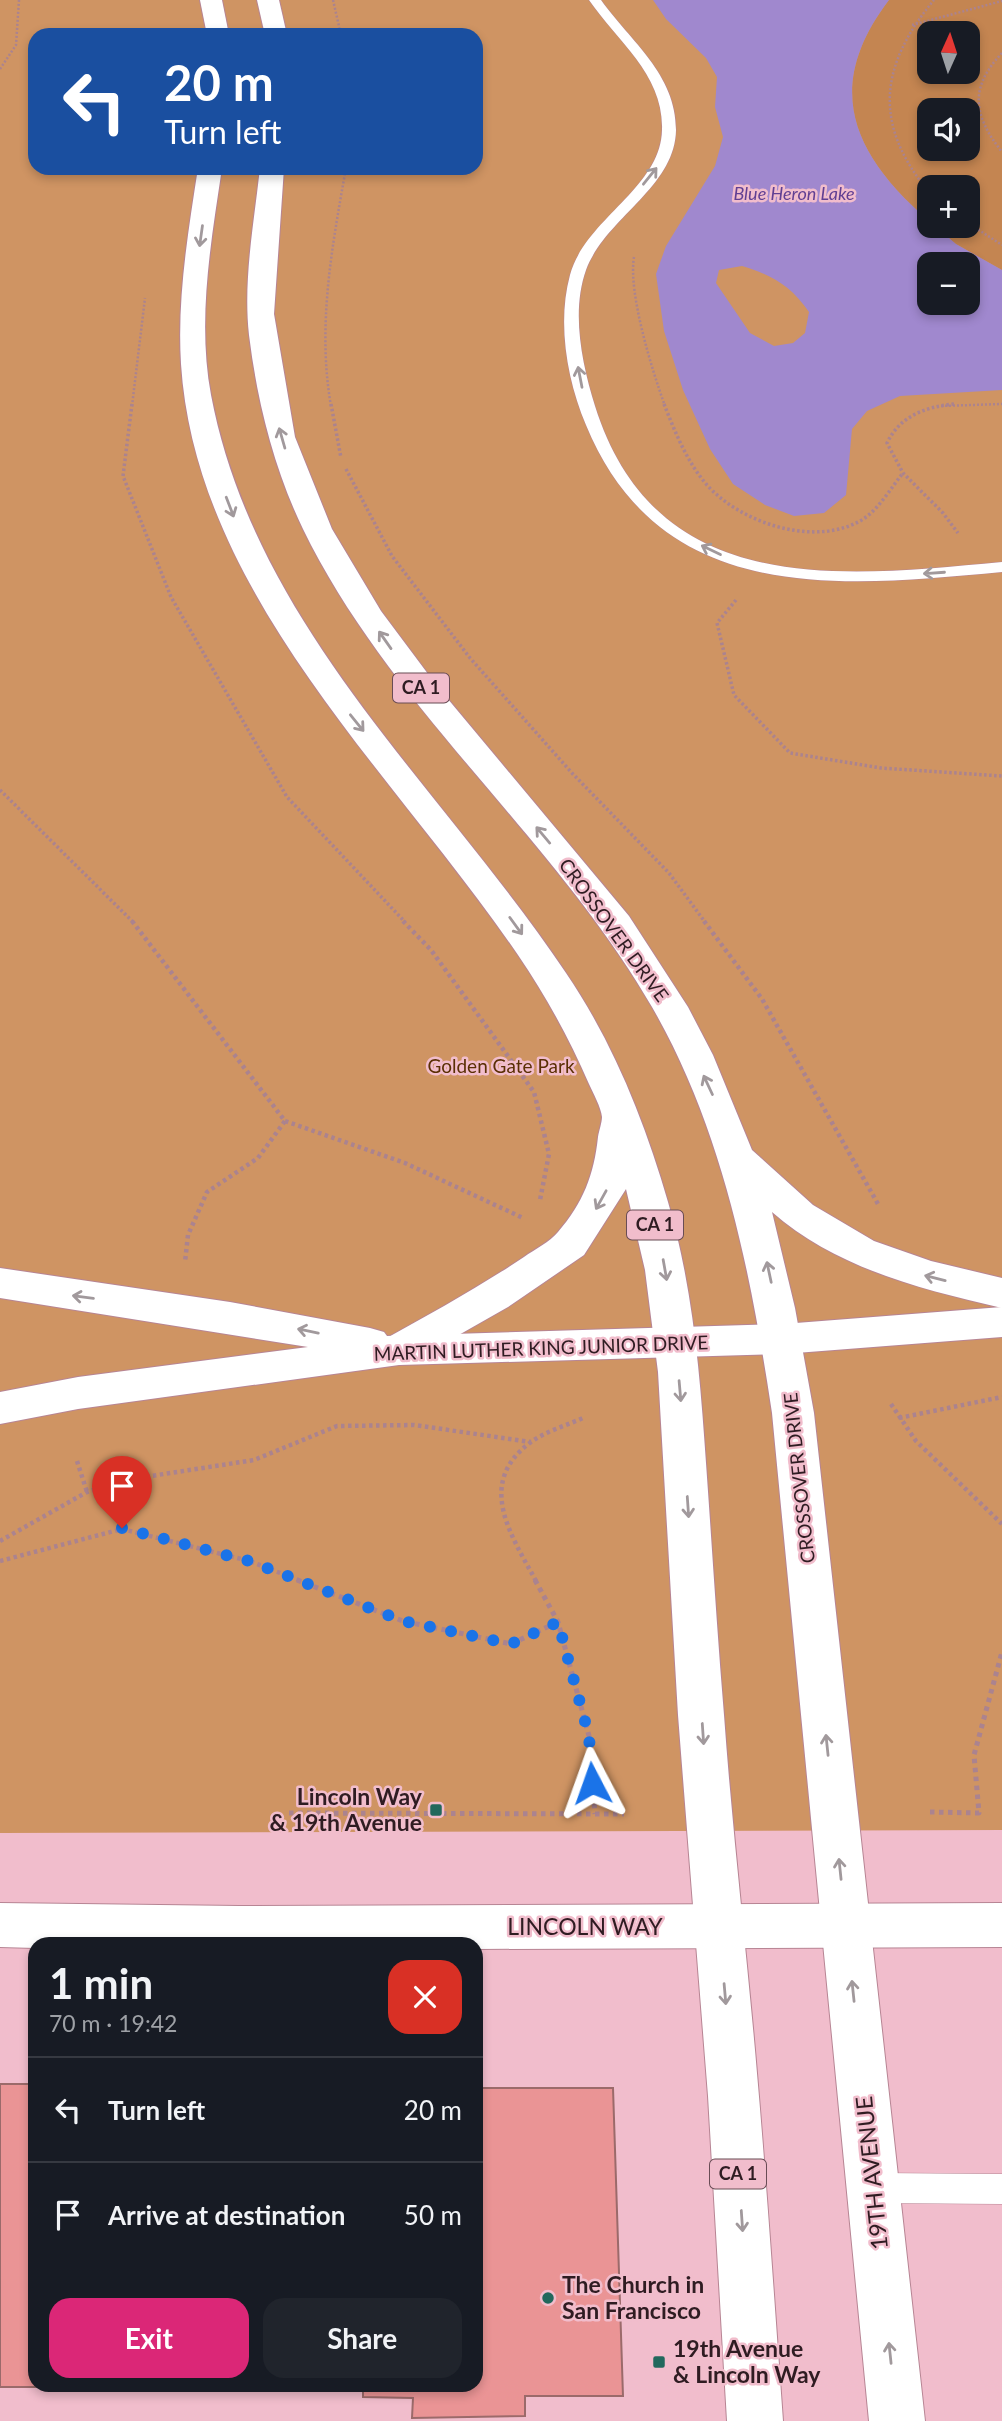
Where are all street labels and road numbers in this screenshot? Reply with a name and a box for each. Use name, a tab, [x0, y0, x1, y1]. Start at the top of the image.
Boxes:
road number: CA 1	[393, 674, 449, 702]
street label: CROSSOVER DRIVE	[555, 854, 674, 1006]
road number: CA 1	[627, 1210, 683, 1240]
street label: MARTIN LUTHER KING JUNIOR DRIVE	[373, 1330, 709, 1365]
street label: CROSSOVER DRIVE	[778, 1392, 819, 1564]
street label: LINCOLN WAY	[507, 1912, 663, 1940]
street label: 19TH AVENUE	[849, 2095, 893, 2251]
road number: CA 1	[710, 2160, 766, 2188]

